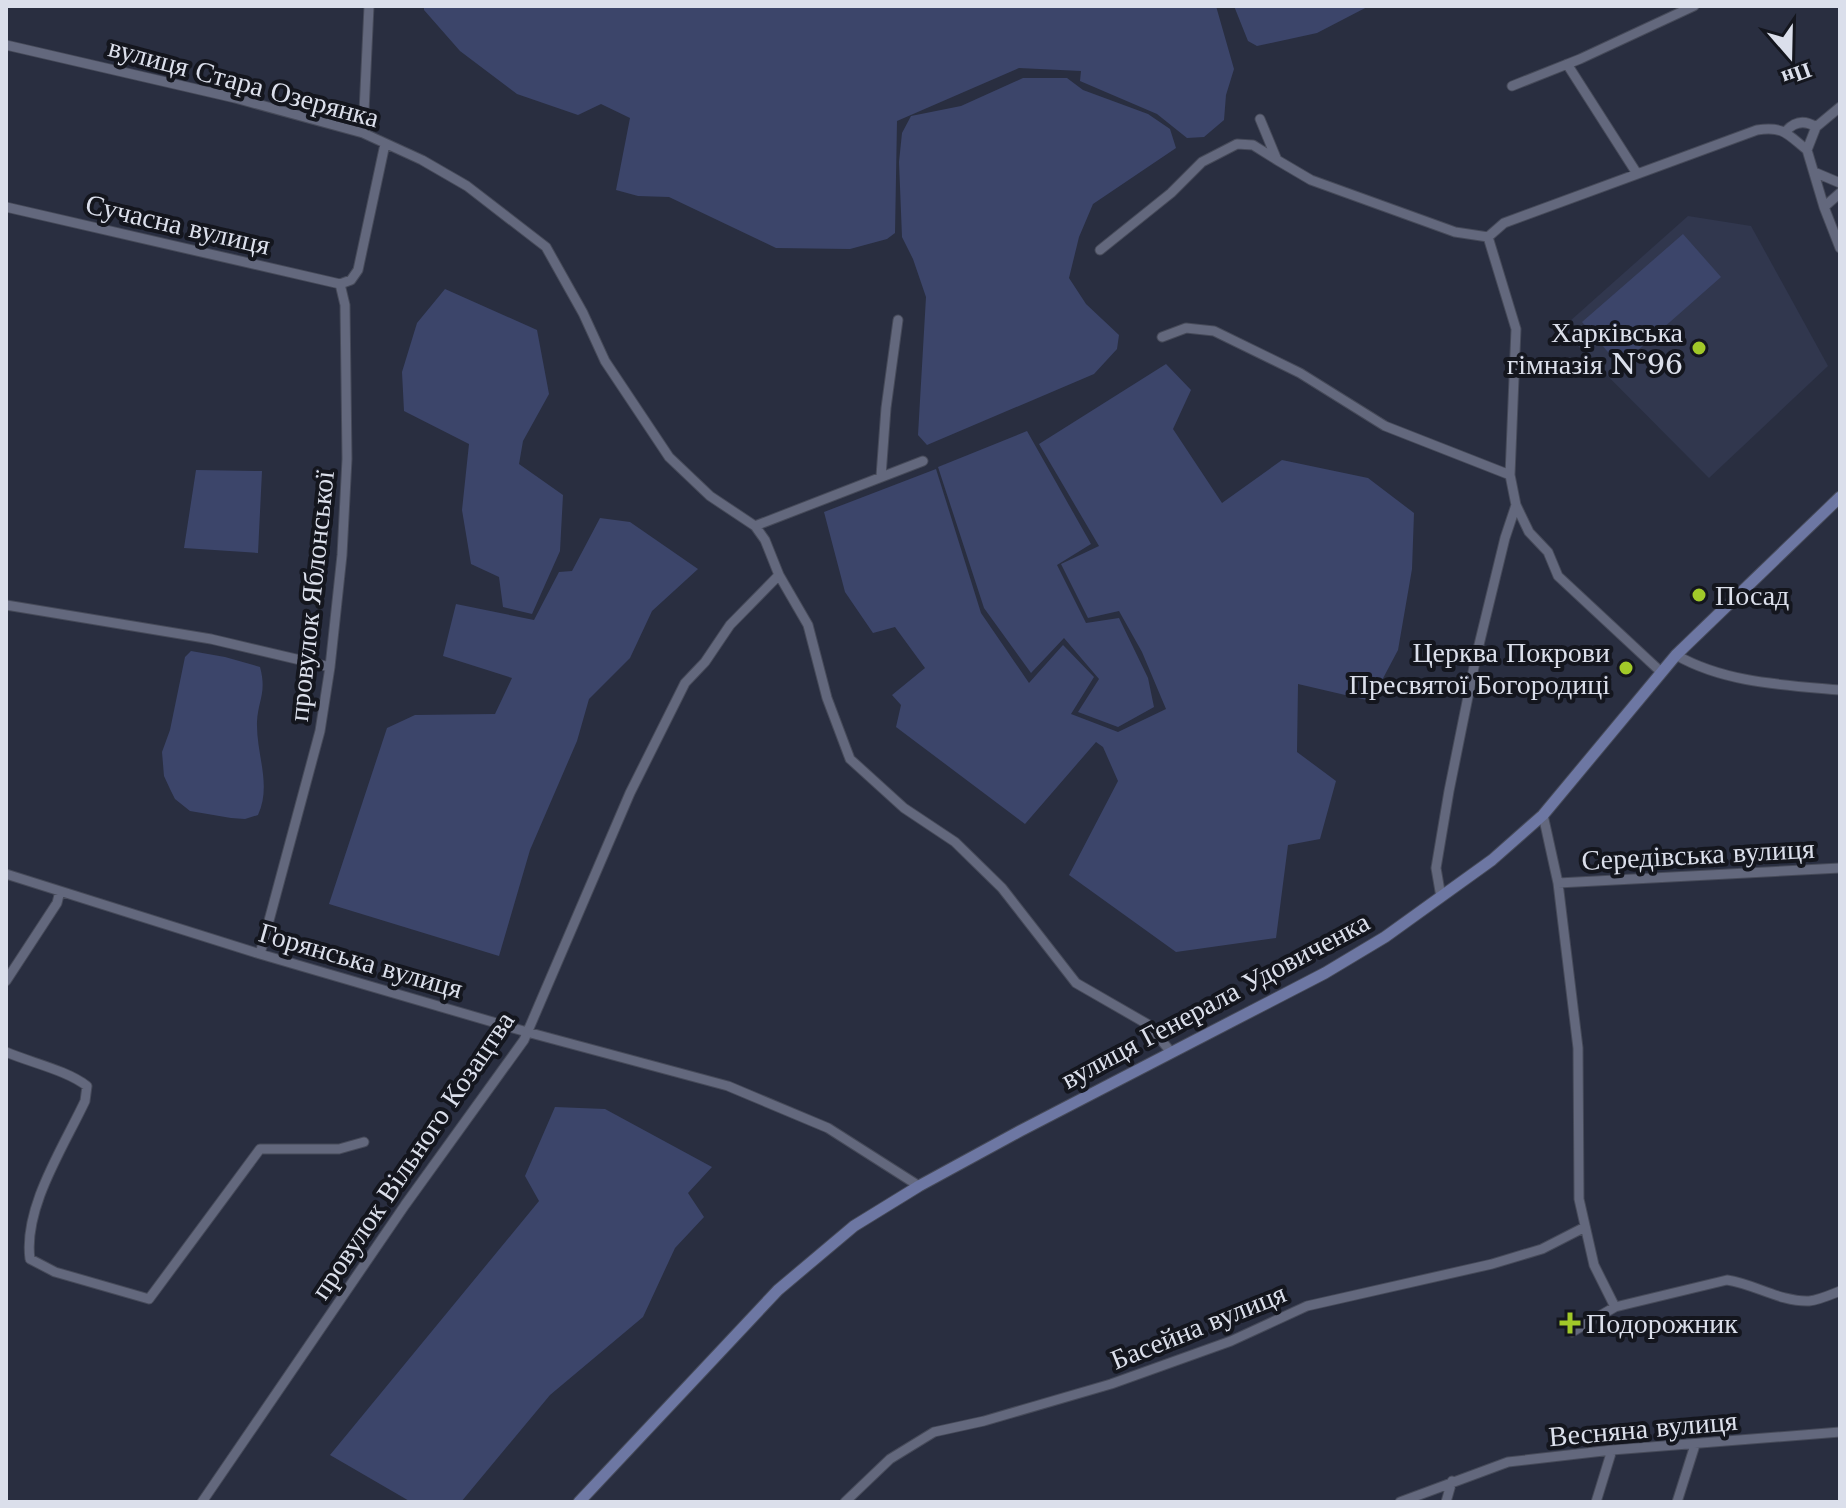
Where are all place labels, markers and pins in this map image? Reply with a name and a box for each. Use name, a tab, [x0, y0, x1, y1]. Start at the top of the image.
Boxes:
place label: Харківська гімназія №96	[1507, 315, 1684, 382]
marker: Харківська гімназія №96	[1690, 339, 1708, 357]
place label: Посад	[1715, 578, 1789, 613]
marker: Посад	[1690, 586, 1708, 604]
place label: Церква Покрови Пресвятої Богородиці	[1349, 635, 1610, 702]
marker: Церква Покрови Пресвятої Богородиці	[1617, 659, 1635, 677]
place label: Подорожник	[1586, 1306, 1738, 1341]
marker: Подорожник	[1561, 1314, 1579, 1332]

